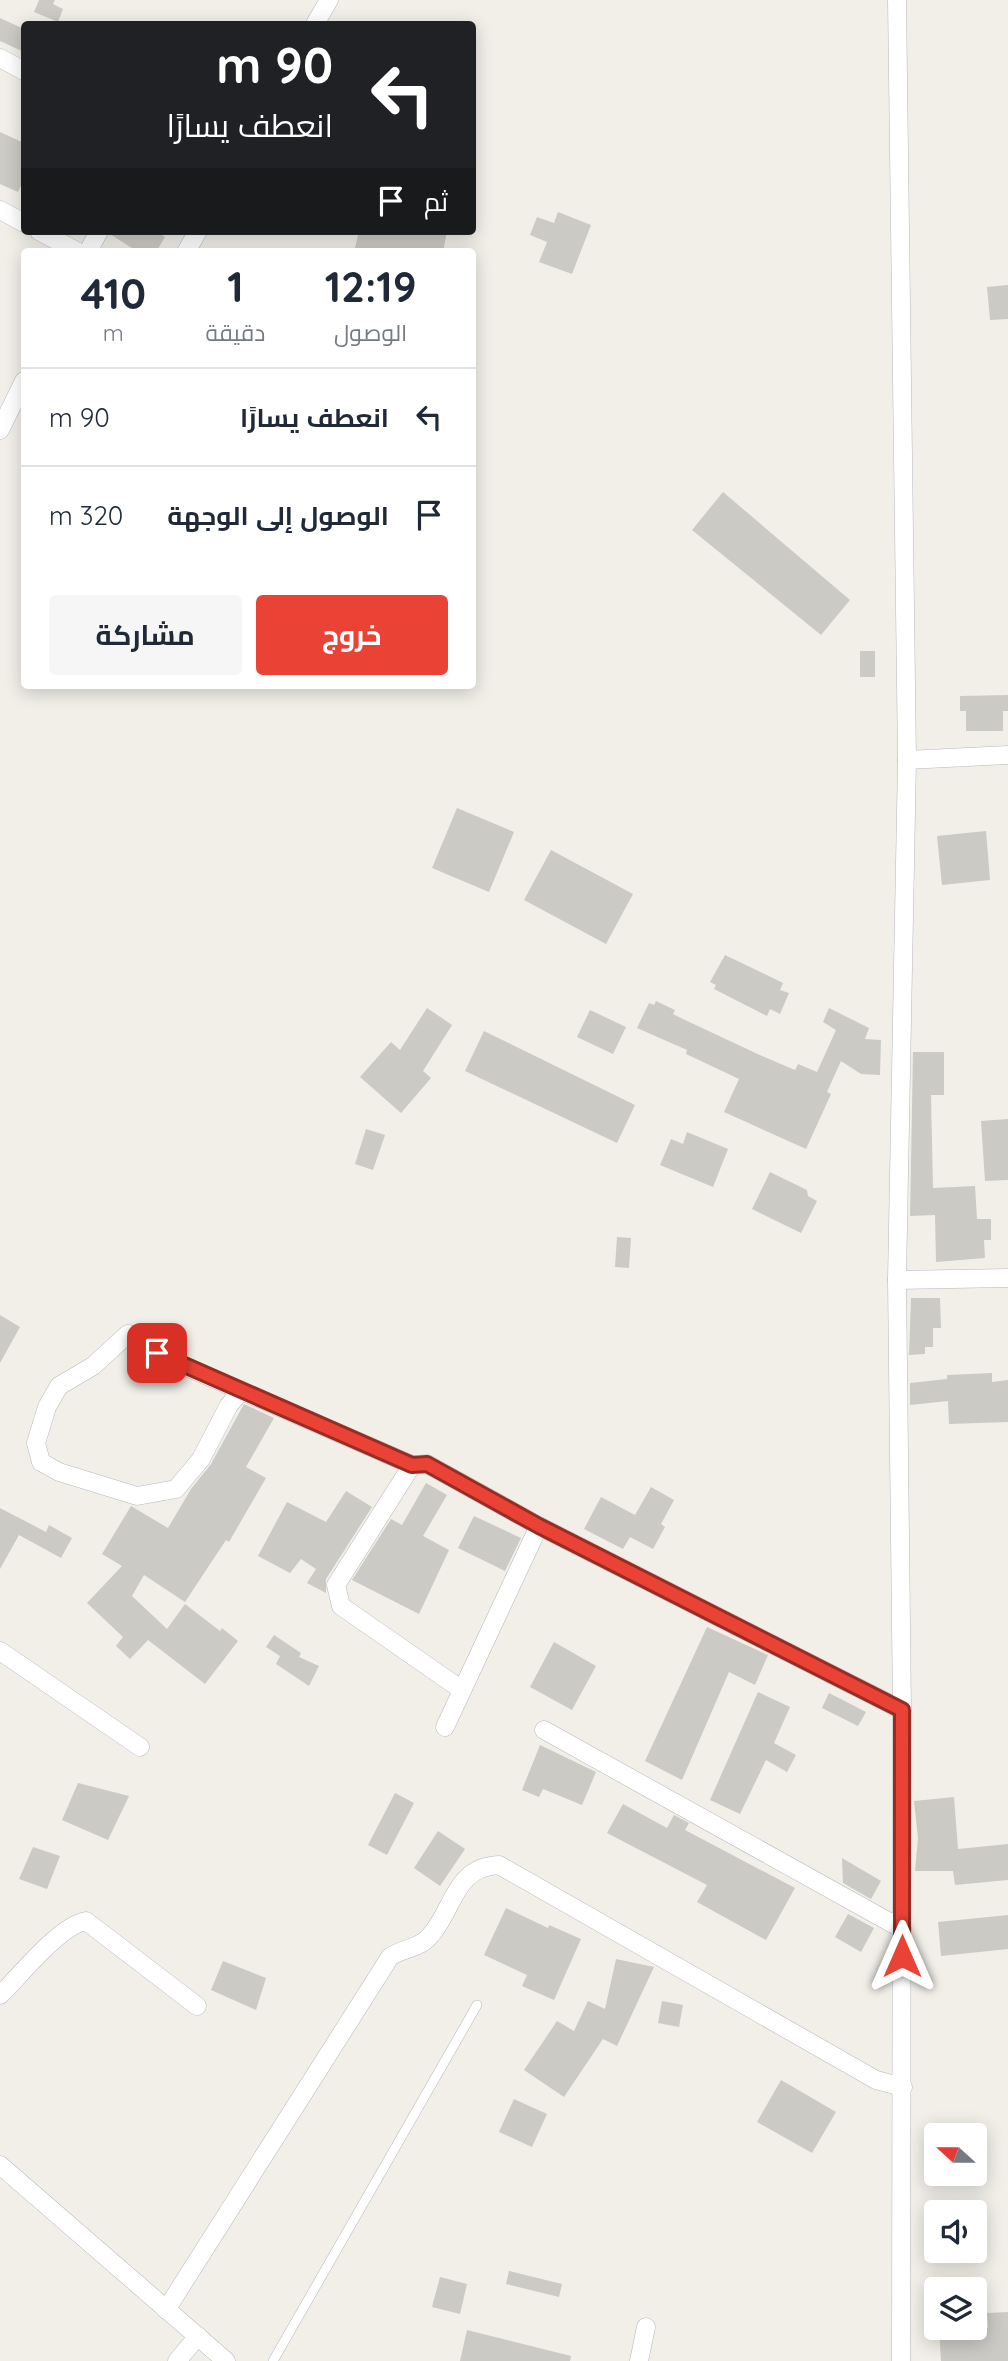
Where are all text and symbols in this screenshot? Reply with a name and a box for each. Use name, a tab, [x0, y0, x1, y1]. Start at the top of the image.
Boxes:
text: 90 m	[216, 34, 333, 95]
icon: left	[357, 49, 448, 140]
text: انعطف يسارًا	[167, 105, 333, 145]
icon: arrive	[372, 182, 410, 220]
text: ثم	[424, 185, 448, 218]
text: 1	[227, 260, 244, 313]
text: 12:19	[325, 260, 417, 313]
text: 410	[80, 267, 146, 320]
text: m	[103, 318, 124, 347]
text: دقيقة	[205, 318, 265, 347]
text: الوصول	[334, 318, 407, 347]
icon: left	[410, 398, 448, 436]
text: 90 m	[49, 401, 110, 434]
text: انعطف يسارًا	[240, 401, 389, 434]
icon: arrive	[410, 496, 448, 534]
text: 320 m	[49, 499, 123, 532]
text: الوصول إلى الوجهة	[167, 499, 389, 532]
button: مشاركة	[49, 595, 242, 675]
button: خروج	[256, 595, 448, 675]
pin	[127, 1323, 187, 1383]
icon: arrive	[138, 1334, 176, 1372]
position arrow	[865, 1919, 939, 1993]
north arrow	[924, 2123, 987, 2186]
map controls	[924, 2123, 987, 2340]
button: sound	[924, 2200, 987, 2263]
button: layers	[924, 2277, 987, 2340]

